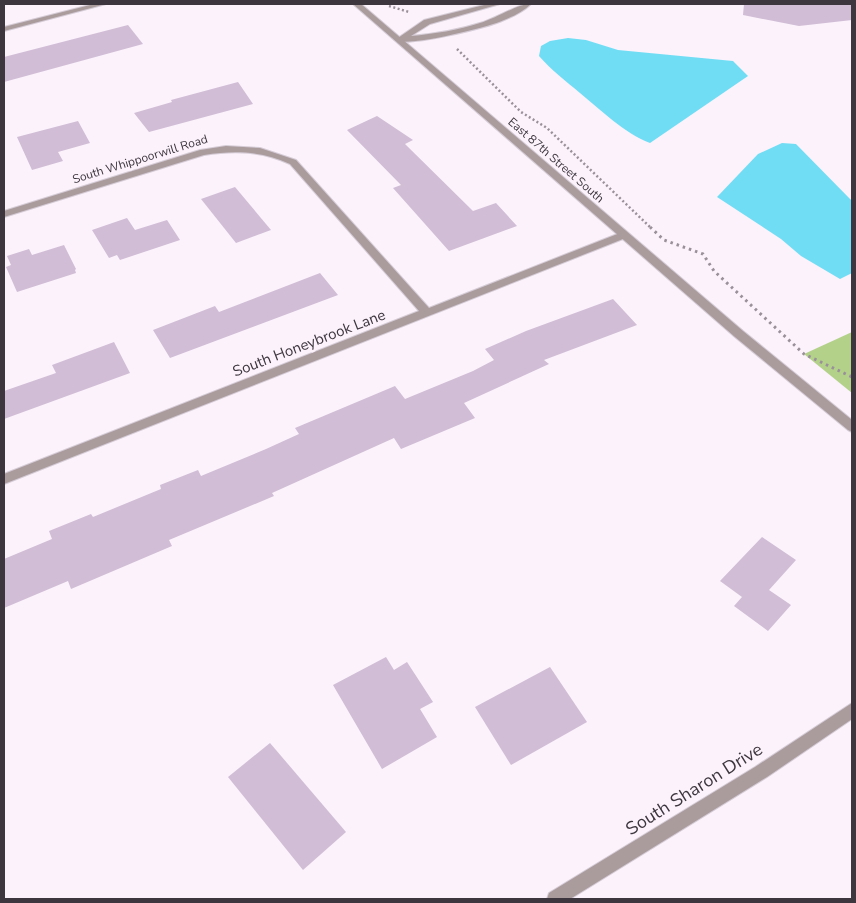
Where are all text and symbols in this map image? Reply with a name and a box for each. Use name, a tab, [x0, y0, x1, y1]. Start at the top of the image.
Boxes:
street label: East 87th Street South	[505, 114, 607, 206]
street label: South Whippoorwill Road	[70, 131, 210, 187]
street label: South Honeybrook Lane	[230, 305, 388, 381]
street label: South Sharon Drive	[621, 737, 767, 841]

